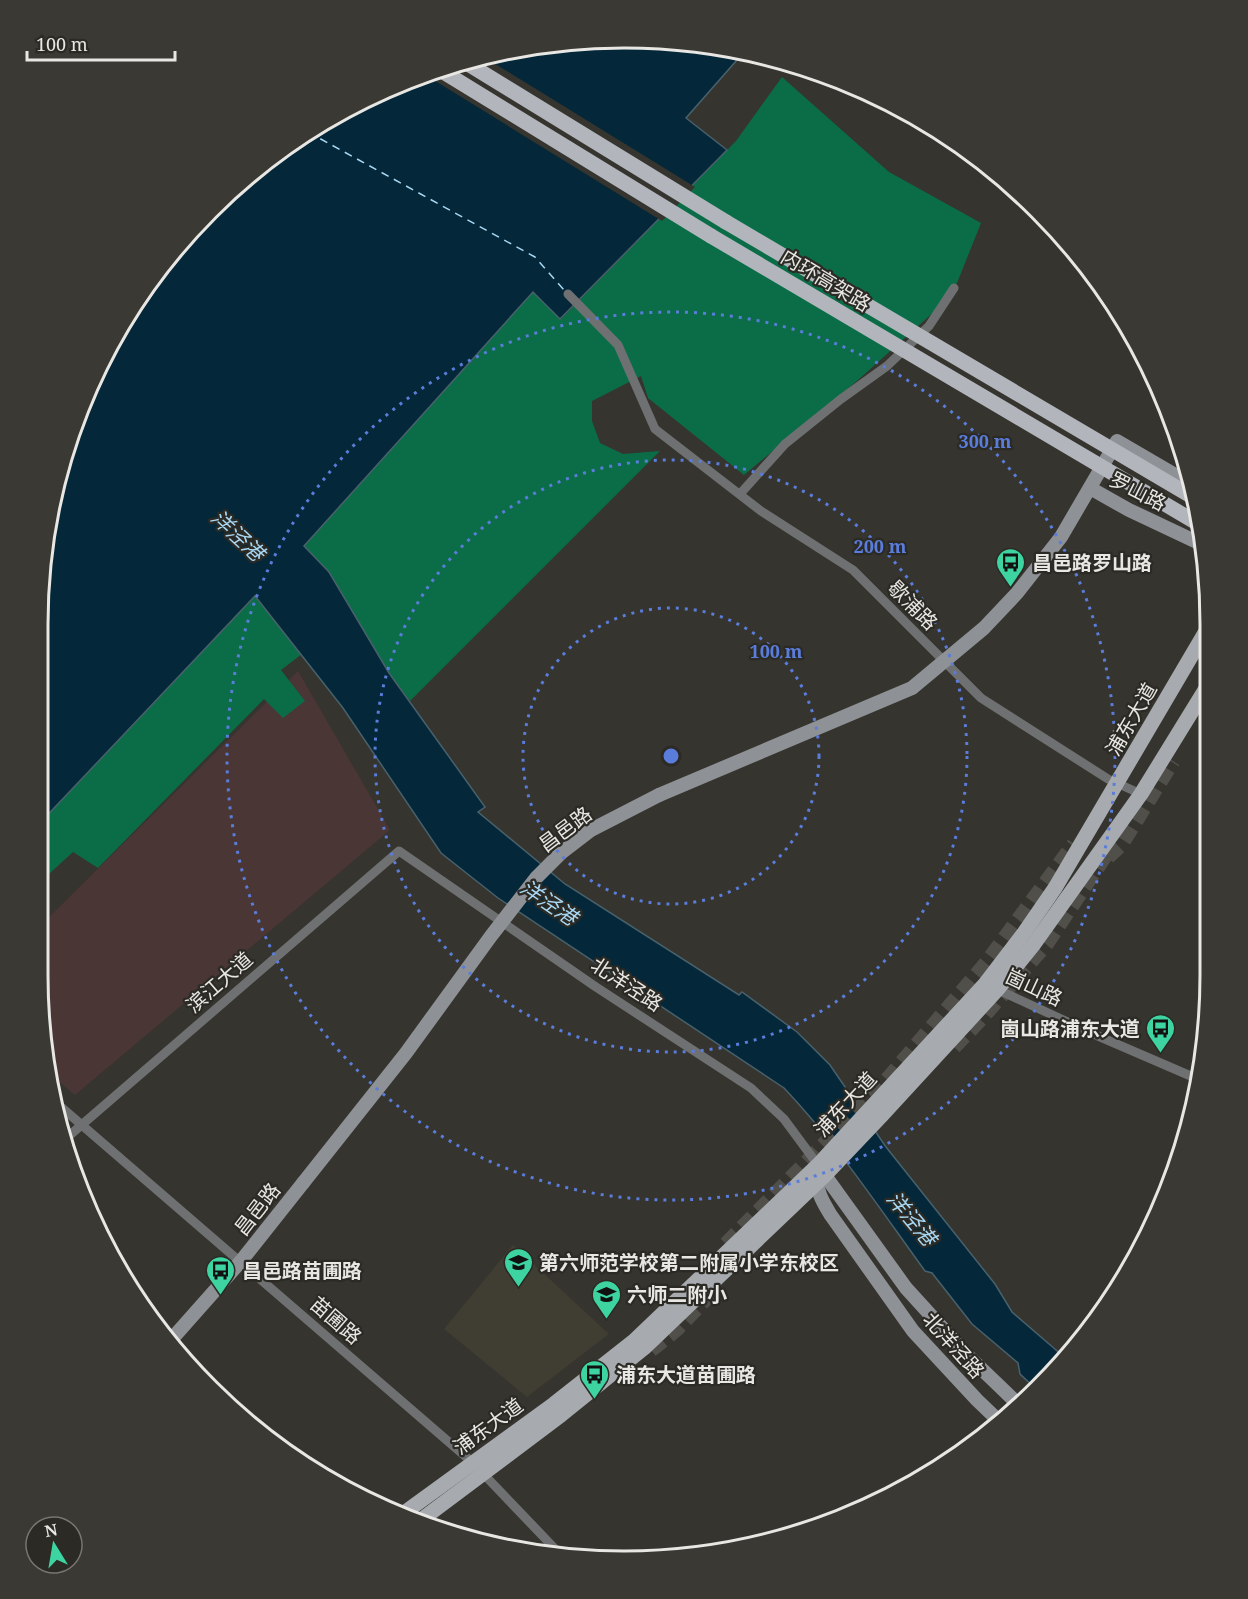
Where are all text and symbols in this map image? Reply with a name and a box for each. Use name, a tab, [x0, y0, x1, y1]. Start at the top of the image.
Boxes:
scale bar	[27, 24, 176, 62]
text: 100 m	[36, 32, 88, 56]
street label: 内环高架路	[776, 243, 876, 317]
text: 300 m	[959, 429, 1012, 453]
street label: 罗山路	[1105, 465, 1171, 517]
water label: 洋泾港	[205, 503, 273, 569]
text: 200 m	[854, 534, 907, 558]
bus stop icon: 昌邑路罗山路	[995, 546, 1027, 588]
place label: 昌邑路罗山路	[1032, 549, 1152, 576]
street label: 歇浦路	[882, 574, 944, 636]
text: 100 m	[750, 639, 803, 663]
street label: 浦东大道	[1099, 678, 1163, 760]
centre of rings	[661, 746, 681, 766]
street label: 昌邑路	[533, 800, 597, 858]
water label: 洋泾港	[515, 873, 585, 933]
street label: 滨江大道	[180, 946, 258, 1018]
street label: 北洋泾路	[586, 951, 668, 1017]
street label: 崮山路	[1001, 962, 1067, 1012]
bus stop icon: 崮山路浦东大道	[1145, 1012, 1177, 1054]
place label: 崮山路浦东大道	[1000, 1015, 1140, 1042]
street label: 浦东大道	[808, 1066, 882, 1142]
street label: 昌邑路	[228, 1177, 286, 1241]
water label: 洋泾港	[881, 1185, 945, 1253]
school or university icon: 第六师范学校第二附属小学东校区	[502, 1246, 534, 1288]
place label: 第六师范学校第二附属小学东校区	[539, 1249, 839, 1276]
bus stop icon: 昌邑路苗圃路	[205, 1254, 237, 1296]
place label: 昌邑路苗圃路	[242, 1257, 362, 1284]
school or university icon: 六师二附小	[590, 1278, 622, 1320]
place label: 六师二附小	[627, 1281, 727, 1308]
street label: 苗圃路	[305, 1290, 367, 1350]
street label: 北洋泾路	[917, 1306, 991, 1384]
bus stop icon: 浦东大道苗圃路	[579, 1358, 611, 1400]
place label: 浦东大道苗圃路	[616, 1361, 756, 1388]
street label: 浦东大道	[448, 1392, 528, 1460]
north arrow	[24, 1515, 84, 1575]
text: N	[43, 1518, 60, 1542]

